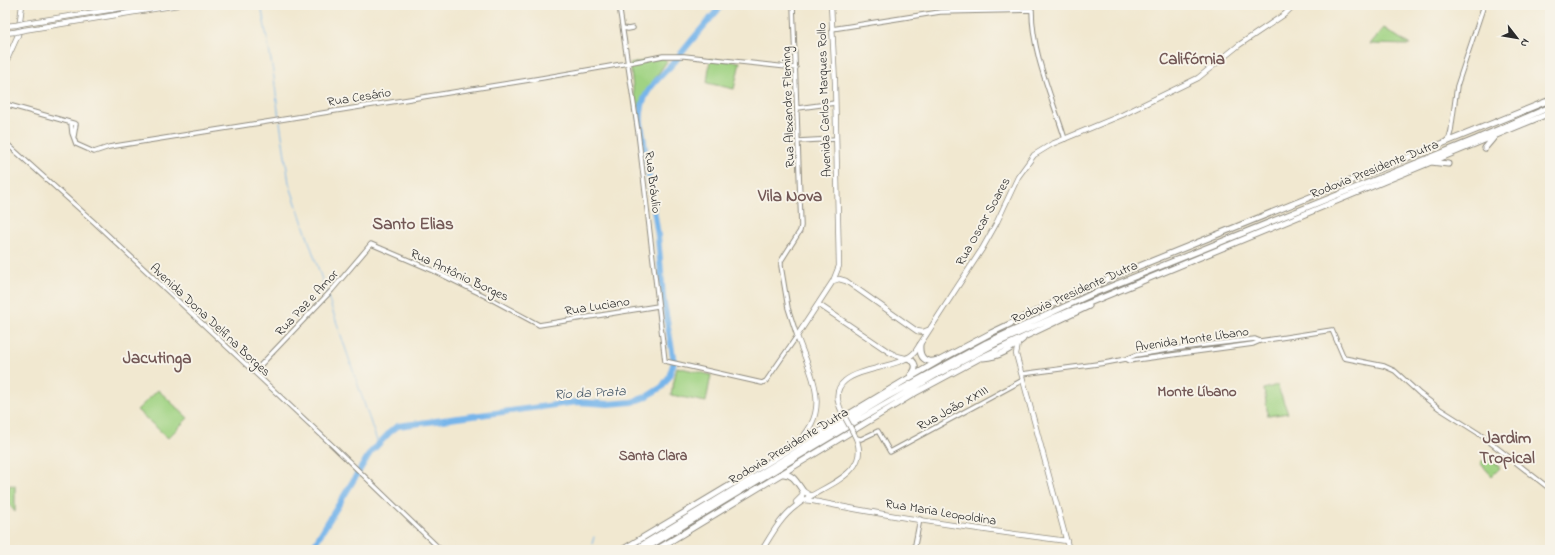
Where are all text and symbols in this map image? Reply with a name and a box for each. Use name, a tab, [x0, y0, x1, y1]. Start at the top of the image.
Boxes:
north arrow	[1497, 18, 1537, 58]
street label: Avenida Carlos Marques Rollo	[812, 22, 837, 178]
text: N	[1516, 35, 1533, 50]
street label: Rua Alexandre Fleming	[777, 46, 801, 168]
district label: Califórnia	[1159, 47, 1225, 72]
street label: Rua Cesário	[326, 83, 393, 112]
street label: Rodovia Presidente Dutra	[1308, 135, 1441, 204]
street label: Rua Bráulio	[639, 150, 666, 215]
street label: Rua Oscar Soares	[951, 174, 1016, 269]
district label: Vila Nova	[757, 184, 822, 209]
district label: Santo Elias	[372, 212, 454, 237]
street label: Rua Antônio Borges	[406, 244, 512, 308]
street label: Rodovia Presidente Dutra	[1008, 256, 1141, 329]
street label: Avenida Dona Delfina Borges	[145, 259, 275, 382]
street label: Rua Paz e Amor	[271, 265, 344, 341]
street label: Rua Luciano	[563, 292, 631, 321]
street label: Avenida Monte Líbano	[1134, 322, 1250, 357]
district label: Jacutinga	[123, 346, 191, 373]
water label: Rio da Prata	[554, 381, 627, 406]
street label: Rua João XXIII	[914, 381, 992, 436]
district label: Monte Líbano	[1157, 381, 1237, 403]
street label: Rodovia Presidente Dutra	[725, 403, 852, 490]
district label: Jardim Tropical	[1479, 426, 1535, 471]
district label: Santa Clara	[619, 446, 688, 467]
street label: Rua Maria Leopoldina	[884, 494, 998, 531]

